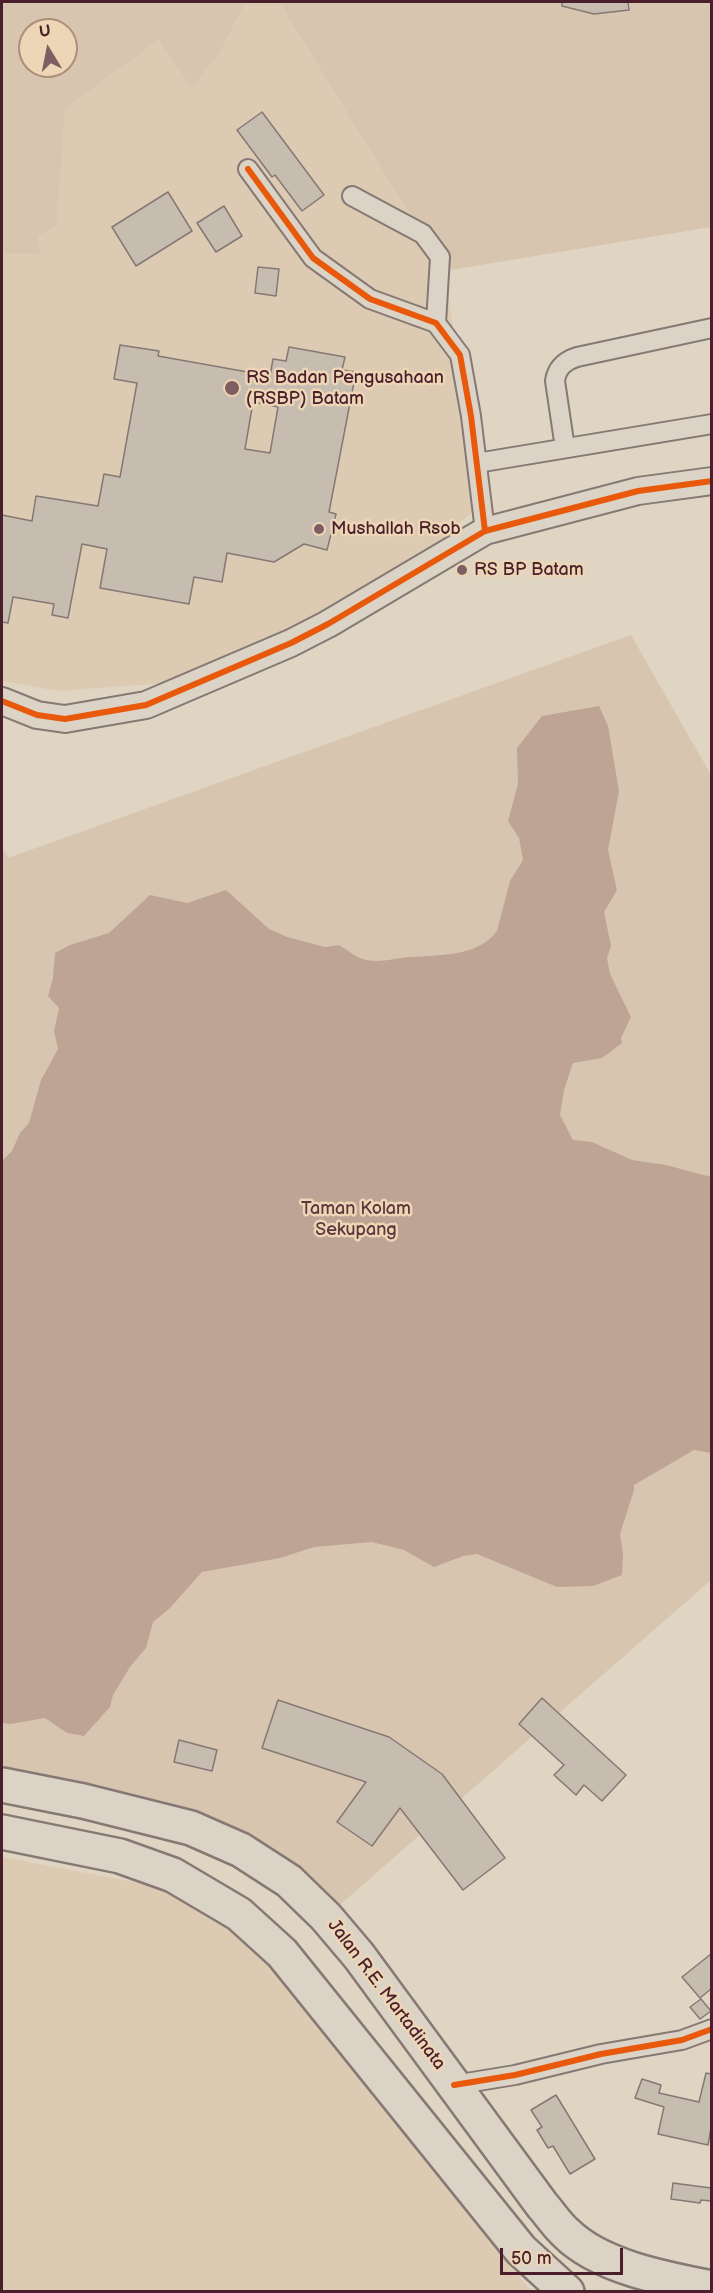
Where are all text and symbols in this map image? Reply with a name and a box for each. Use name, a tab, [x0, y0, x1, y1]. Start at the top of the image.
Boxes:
north arrow	[18, 18, 78, 78]
text: U	[38, 21, 52, 42]
place label: RS Badan Pengusahaan (RSBP) Batam	[246, 367, 444, 410]
marker: RS Badan Pengusahaan (RSBP) Batam	[223, 379, 241, 397]
place label: Mushallah Rsob	[331, 518, 461, 540]
marker: Mushallah Rsob	[312, 522, 326, 536]
place label: RS BP Batam	[474, 559, 584, 581]
marker: RS BP Batam	[455, 563, 469, 577]
park label: Taman Kolam Sekupang	[301, 1198, 411, 1240]
street label: Jalan R.E. Martadinata	[322, 1916, 450, 2074]
scale bar	[503, 2236, 626, 2274]
text: 50 m	[511, 2248, 552, 2269]

